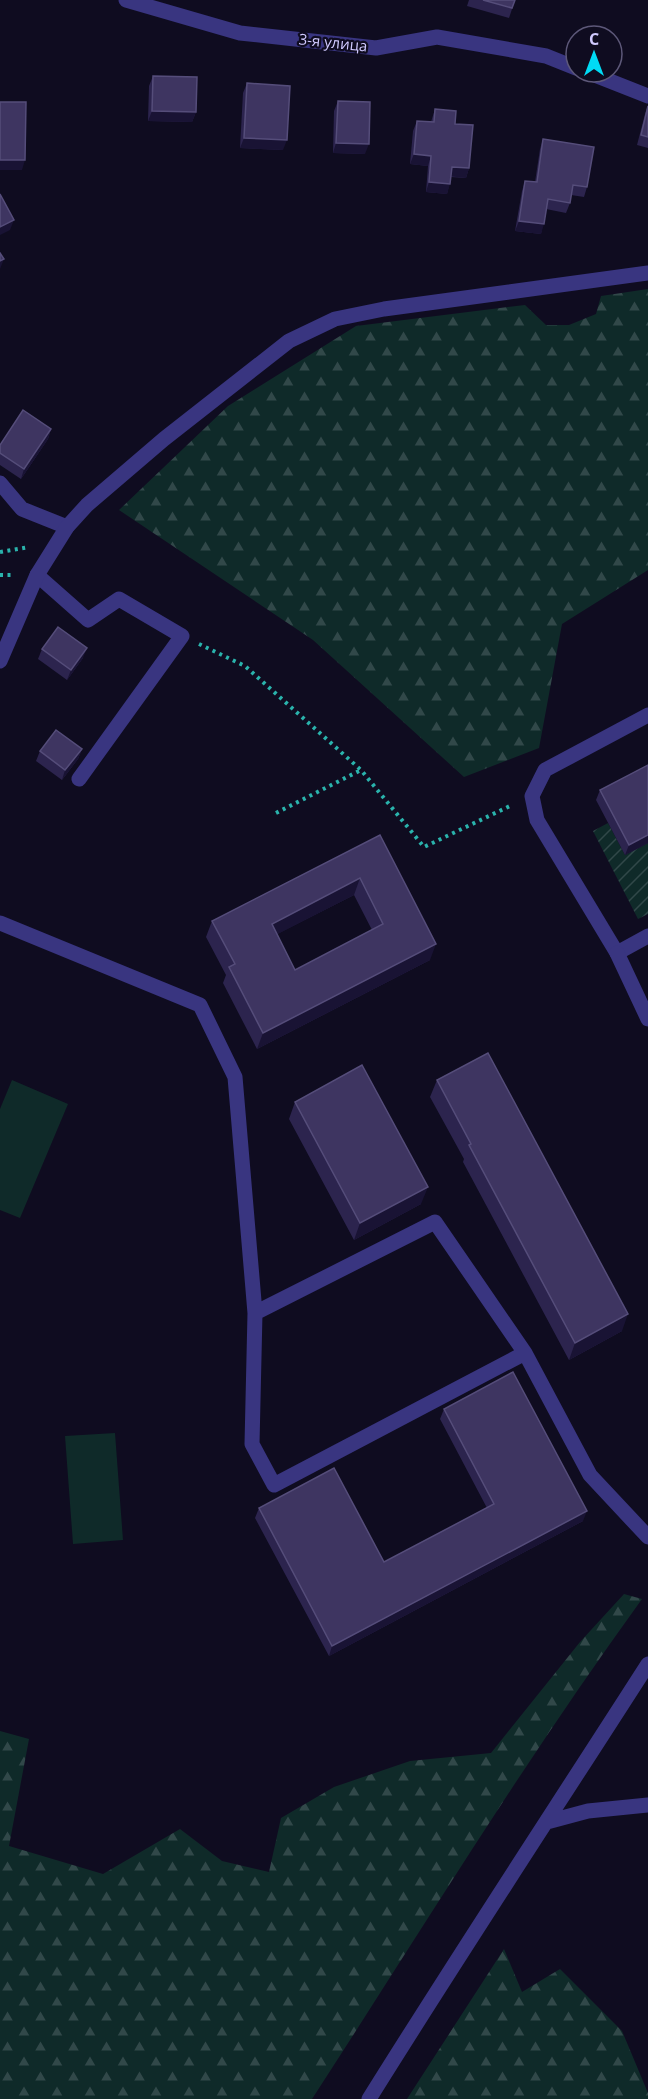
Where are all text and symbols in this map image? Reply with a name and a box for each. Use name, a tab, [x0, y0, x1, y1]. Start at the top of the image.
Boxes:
north arrow	[564, 24, 624, 84]
street label: 3-я улица	[298, 28, 368, 56]
text: С	[589, 28, 599, 50]

